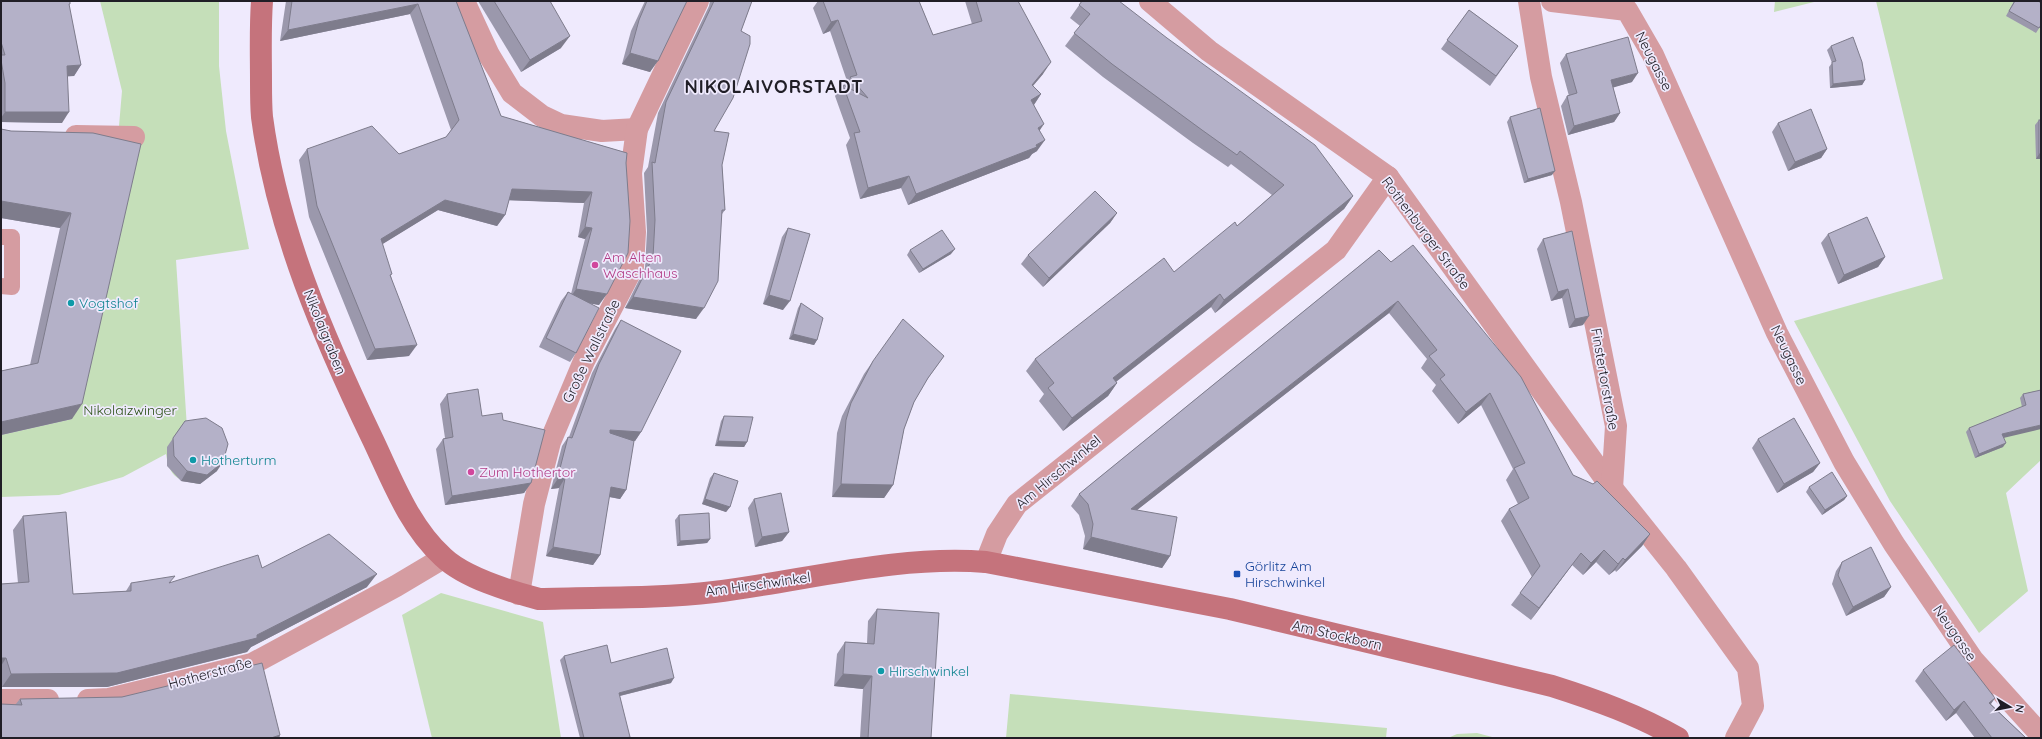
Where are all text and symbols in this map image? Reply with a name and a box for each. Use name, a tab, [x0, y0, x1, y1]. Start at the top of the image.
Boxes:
street label: Neugasse	[1631, 28, 1677, 94]
district label: NIKOLAIVORSTADT	[684, 75, 864, 98]
street label: Rothenburger Straße	[1378, 173, 1474, 293]
place label: Am Alten Waschhaus	[603, 248, 677, 282]
marker: Am Alten Waschhaus	[590, 260, 600, 270]
street label: Nikolaigraben	[300, 287, 350, 377]
place label: Vogtshof	[79, 294, 138, 312]
street label: Große Wallstraße	[558, 296, 624, 406]
marker: Vogtshof	[66, 298, 76, 308]
street label: Neugasse	[1767, 322, 1811, 388]
street label: Finstertorstraße	[1587, 326, 1623, 432]
park label: Nikolaizwinger	[83, 401, 177, 419]
street label: Am Hirschwinkel	[1012, 431, 1104, 513]
place label: Hotherturm	[201, 451, 276, 469]
marker: Hotherturm	[188, 455, 198, 465]
place label: Zum Hothertor	[479, 463, 576, 481]
marker: Zum Hothertor	[466, 467, 476, 477]
place label: Görlitz Am Hirschwinkel	[1245, 557, 1325, 591]
street label: Am Hirschwinkel	[704, 568, 812, 600]
marker: Görlitz Am Hirschwinkel	[1232, 569, 1242, 579]
street label: Neugasse	[1929, 602, 1981, 664]
street label: Am Stockborn	[1290, 616, 1384, 654]
street label: Hotherstraße	[166, 653, 254, 693]
place label: Hirschwinkel	[889, 662, 969, 680]
marker: Hirschwinkel	[876, 666, 886, 676]
north arrow	[1990, 687, 2030, 727]
text: N	[2012, 704, 2027, 714]

